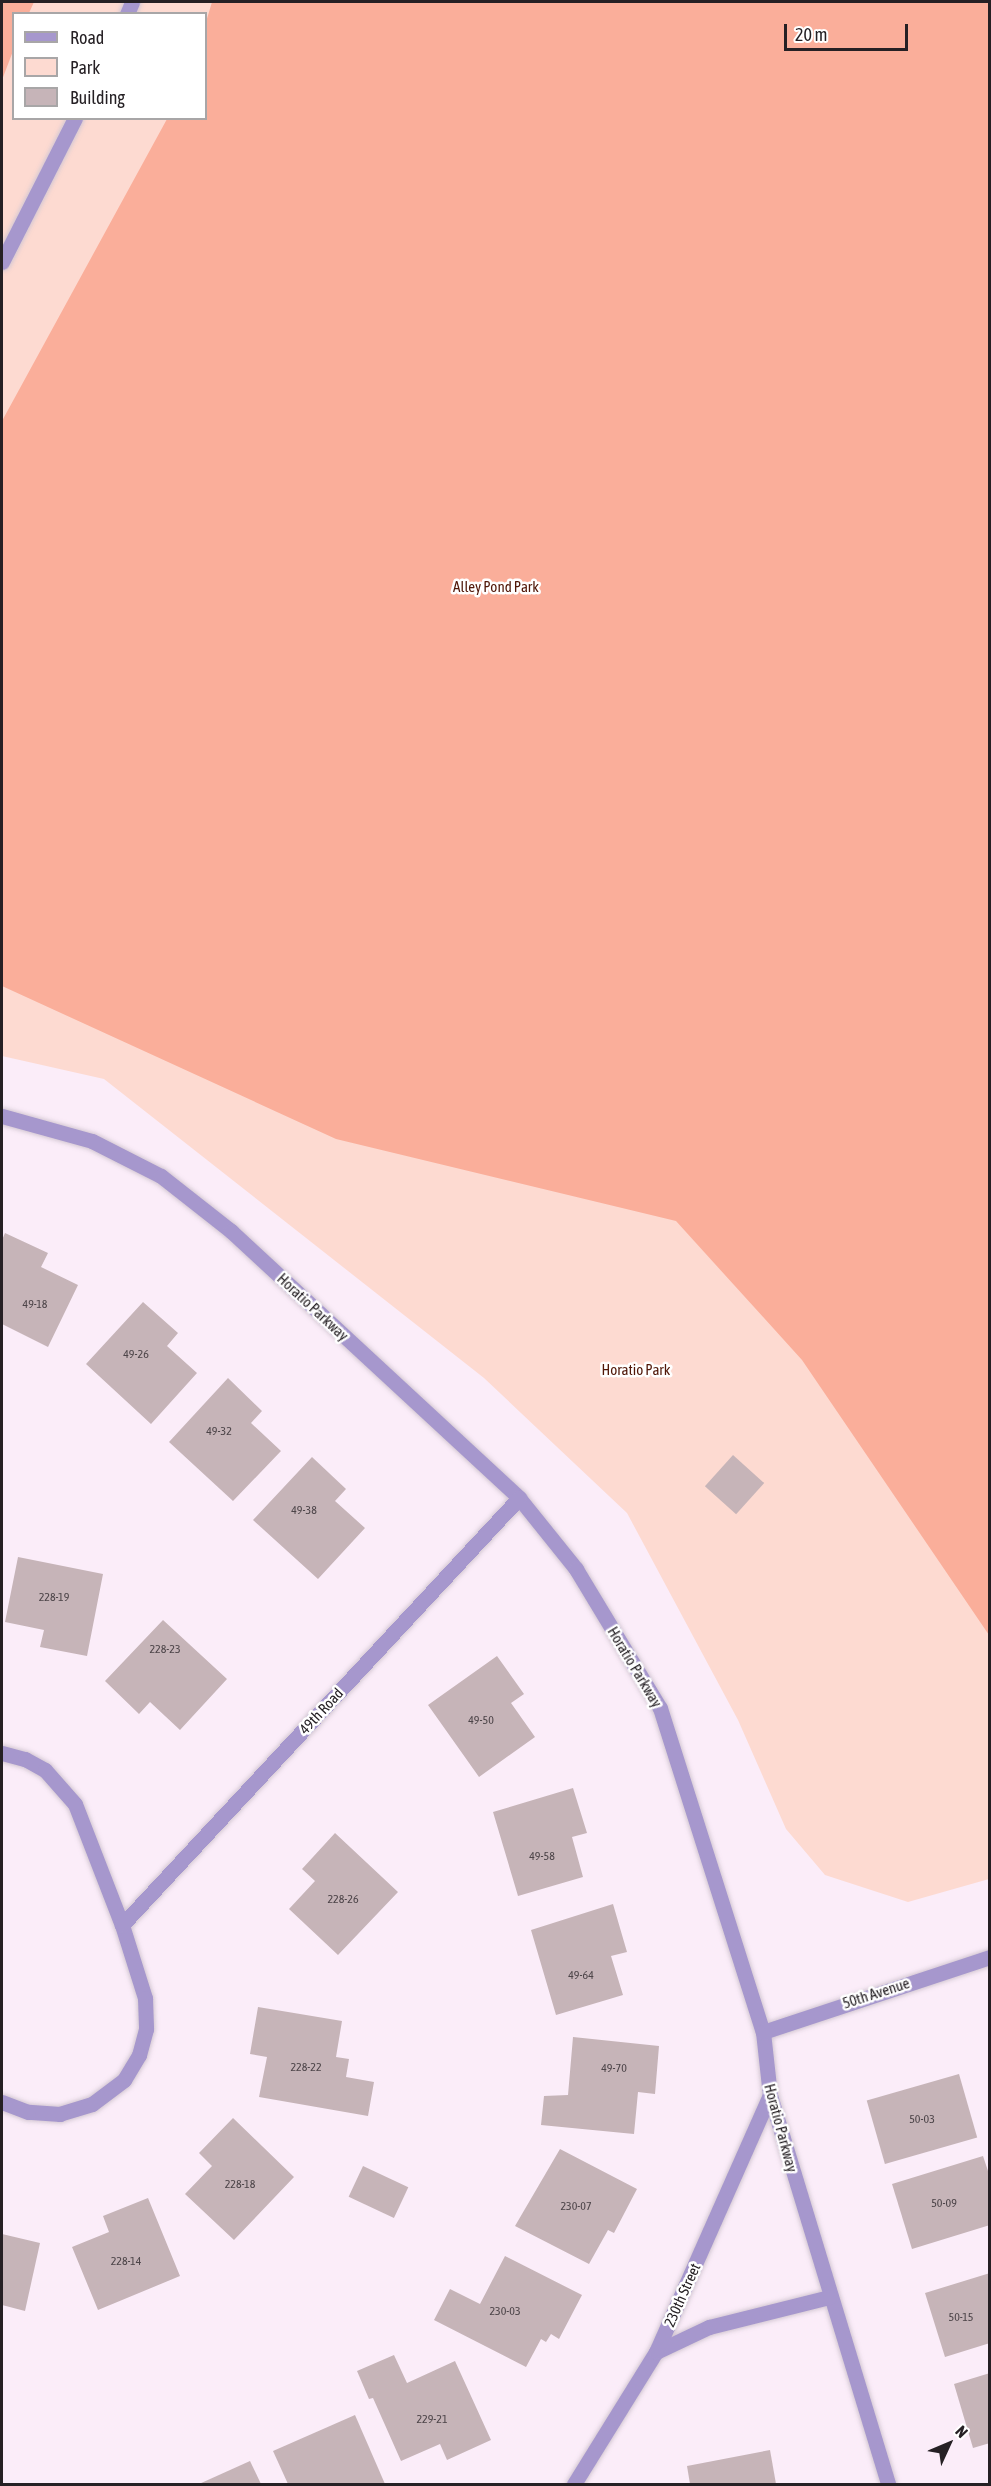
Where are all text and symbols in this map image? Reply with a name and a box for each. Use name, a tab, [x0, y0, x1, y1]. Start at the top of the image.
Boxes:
legend	[12, 12, 207, 120]
scale bar	[787, 12, 912, 50]
text: 20 m	[795, 24, 827, 45]
text: Road	[70, 27, 104, 48]
text: Park	[70, 57, 100, 78]
text: Building	[70, 87, 125, 108]
park label: Alley Pond Park	[453, 578, 539, 596]
street label: Horatio Parkway	[274, 1269, 352, 1345]
house number: 49-18	[23, 1298, 47, 1312]
house number: 49-26	[123, 1348, 149, 1362]
park label: Horatio Park	[602, 1361, 670, 1379]
house number: 49-32	[206, 1425, 232, 1439]
house number: 49-38	[291, 1504, 317, 1518]
house number: 228-19	[39, 1591, 69, 1605]
street label: Horatio Parkway	[604, 1623, 666, 1711]
house number: 228-23	[149, 1643, 181, 1657]
street label: 49th Road	[295, 1684, 347, 1738]
house number: 49-50	[468, 1714, 494, 1728]
house number: 49-58	[529, 1850, 555, 1864]
house number: 228-26	[327, 1893, 359, 1907]
house number: 49-64	[568, 1969, 594, 1983]
street label: 50th Avenue	[840, 1974, 912, 2012]
house number: 228-22	[290, 2061, 322, 2075]
house number: 49-70	[601, 2062, 627, 2076]
street label: Horatio Parkway	[761, 2082, 801, 2174]
house number: 50-03	[909, 2113, 935, 2127]
house number: 228-18	[225, 2178, 255, 2192]
house number: 50-09	[931, 2197, 957, 2211]
house number: 230-07	[560, 2200, 592, 2214]
house number: 228-14	[111, 2255, 141, 2269]
street label: 230th Street	[660, 2260, 704, 2330]
house number: 230-03	[489, 2305, 521, 2319]
house number: 50-15	[949, 2311, 973, 2325]
house number: 229-21	[416, 2413, 448, 2427]
north arrow	[919, 2414, 979, 2474]
text: N	[952, 2422, 972, 2441]

